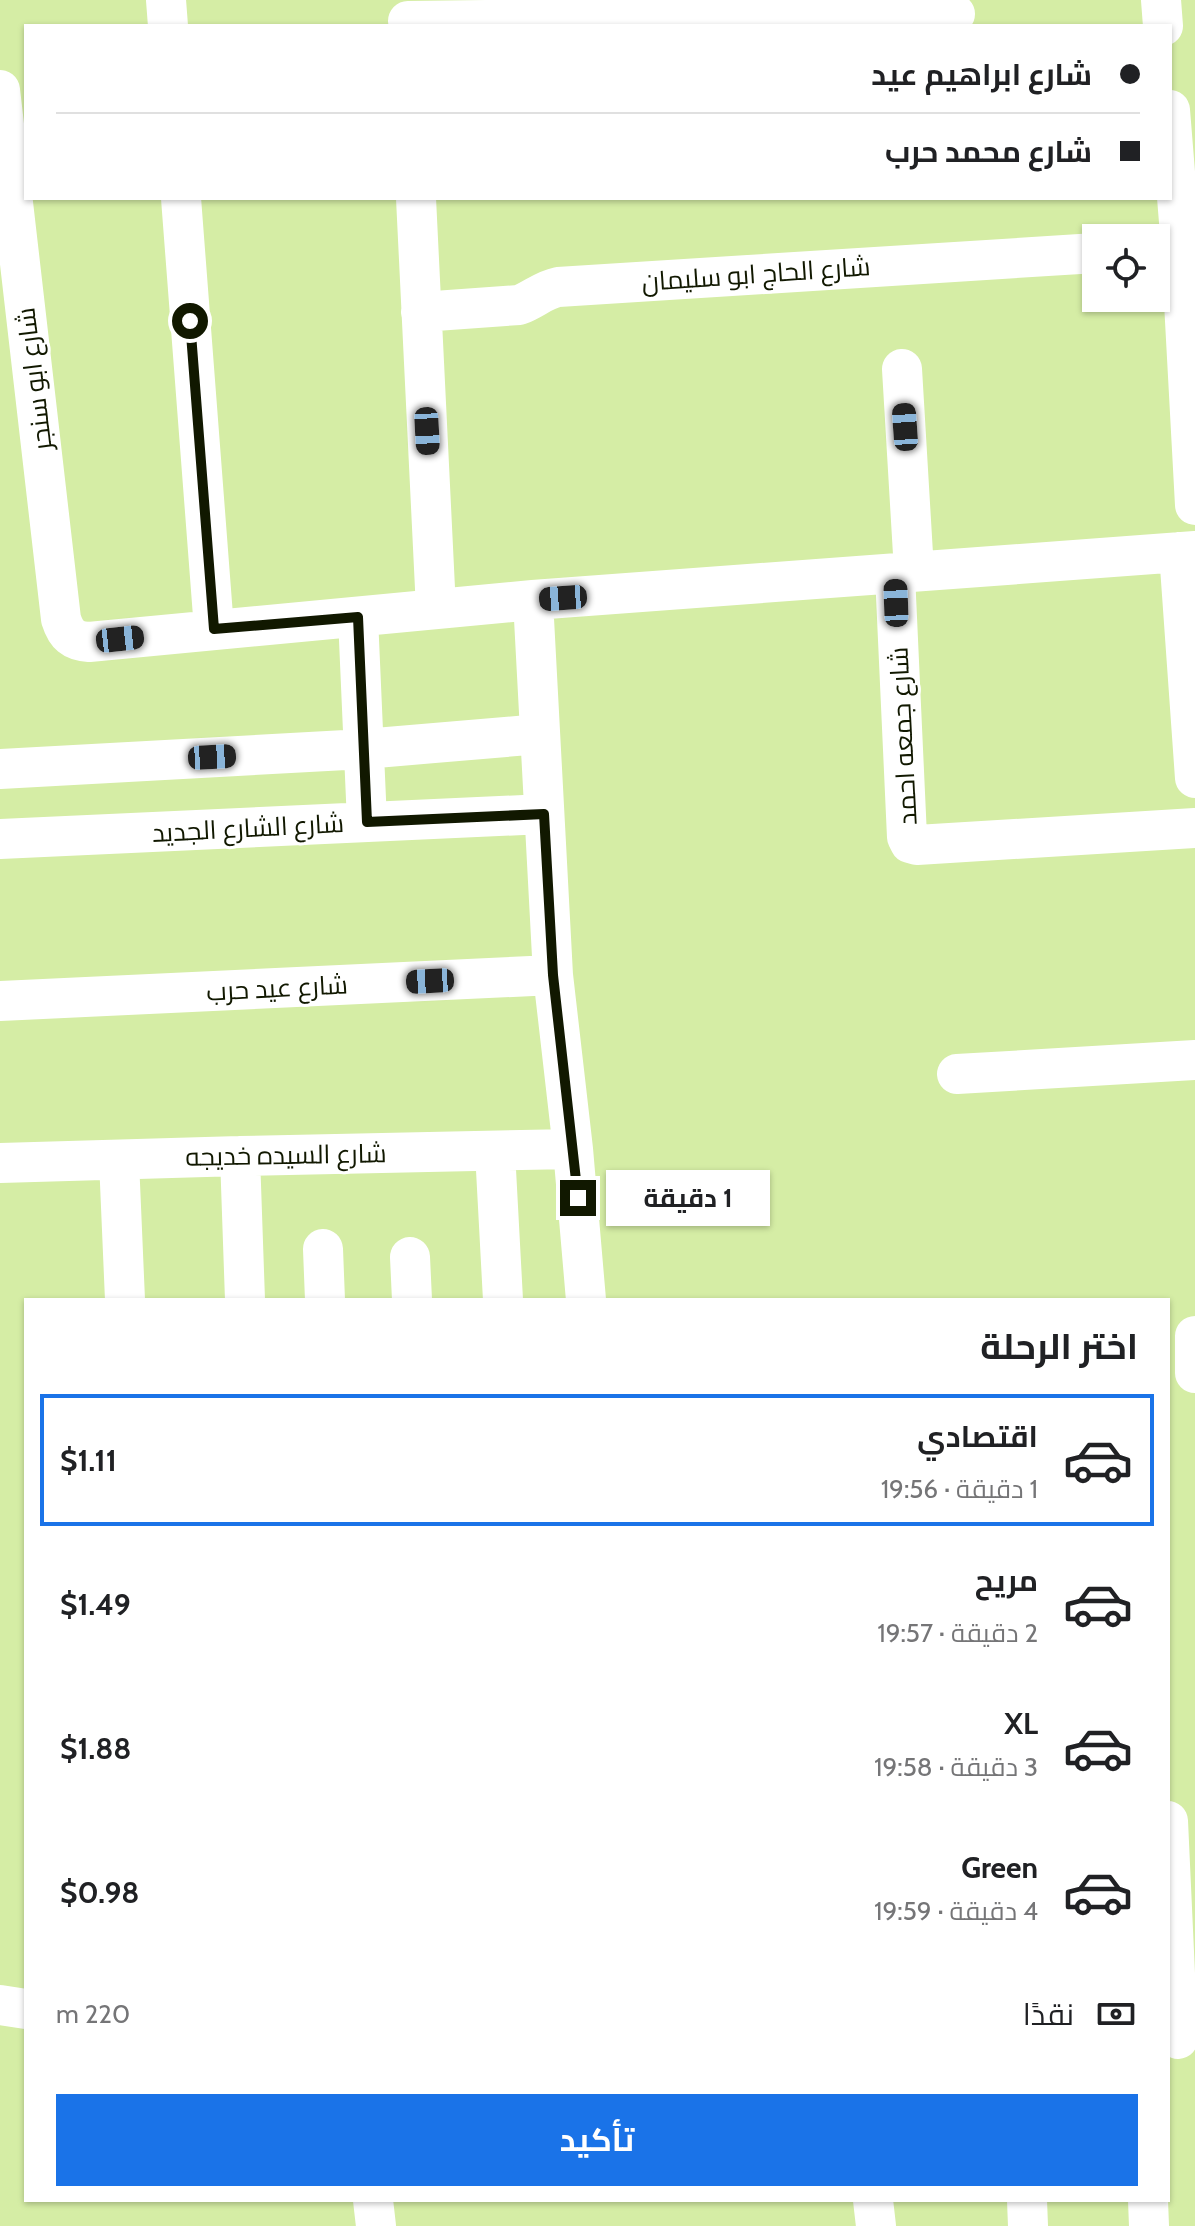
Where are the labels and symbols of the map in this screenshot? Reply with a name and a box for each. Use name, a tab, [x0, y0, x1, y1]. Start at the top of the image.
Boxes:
street label: شارع الحاج ابو سليمان	[641, 250, 871, 299]
route start	[172, 303, 208, 339]
street label: شارع ابو سنجر	[9, 306, 60, 454]
car	[891, 402, 919, 452]
car	[414, 406, 440, 456]
car	[883, 579, 909, 627]
car	[538, 584, 588, 612]
car	[95, 625, 145, 653]
street label: شارع جمعه احمد	[882, 646, 925, 826]
car	[187, 744, 237, 770]
street label: شارع الشارع الجديد	[151, 807, 345, 850]
street label: شارع عيد حرب	[205, 968, 349, 1009]
car	[405, 968, 455, 994]
street label: شارع السيده خديجه	[185, 1137, 387, 1174]
callout: 1 دقيقة	[606, 1170, 770, 1226]
route end	[560, 1180, 596, 1216]

